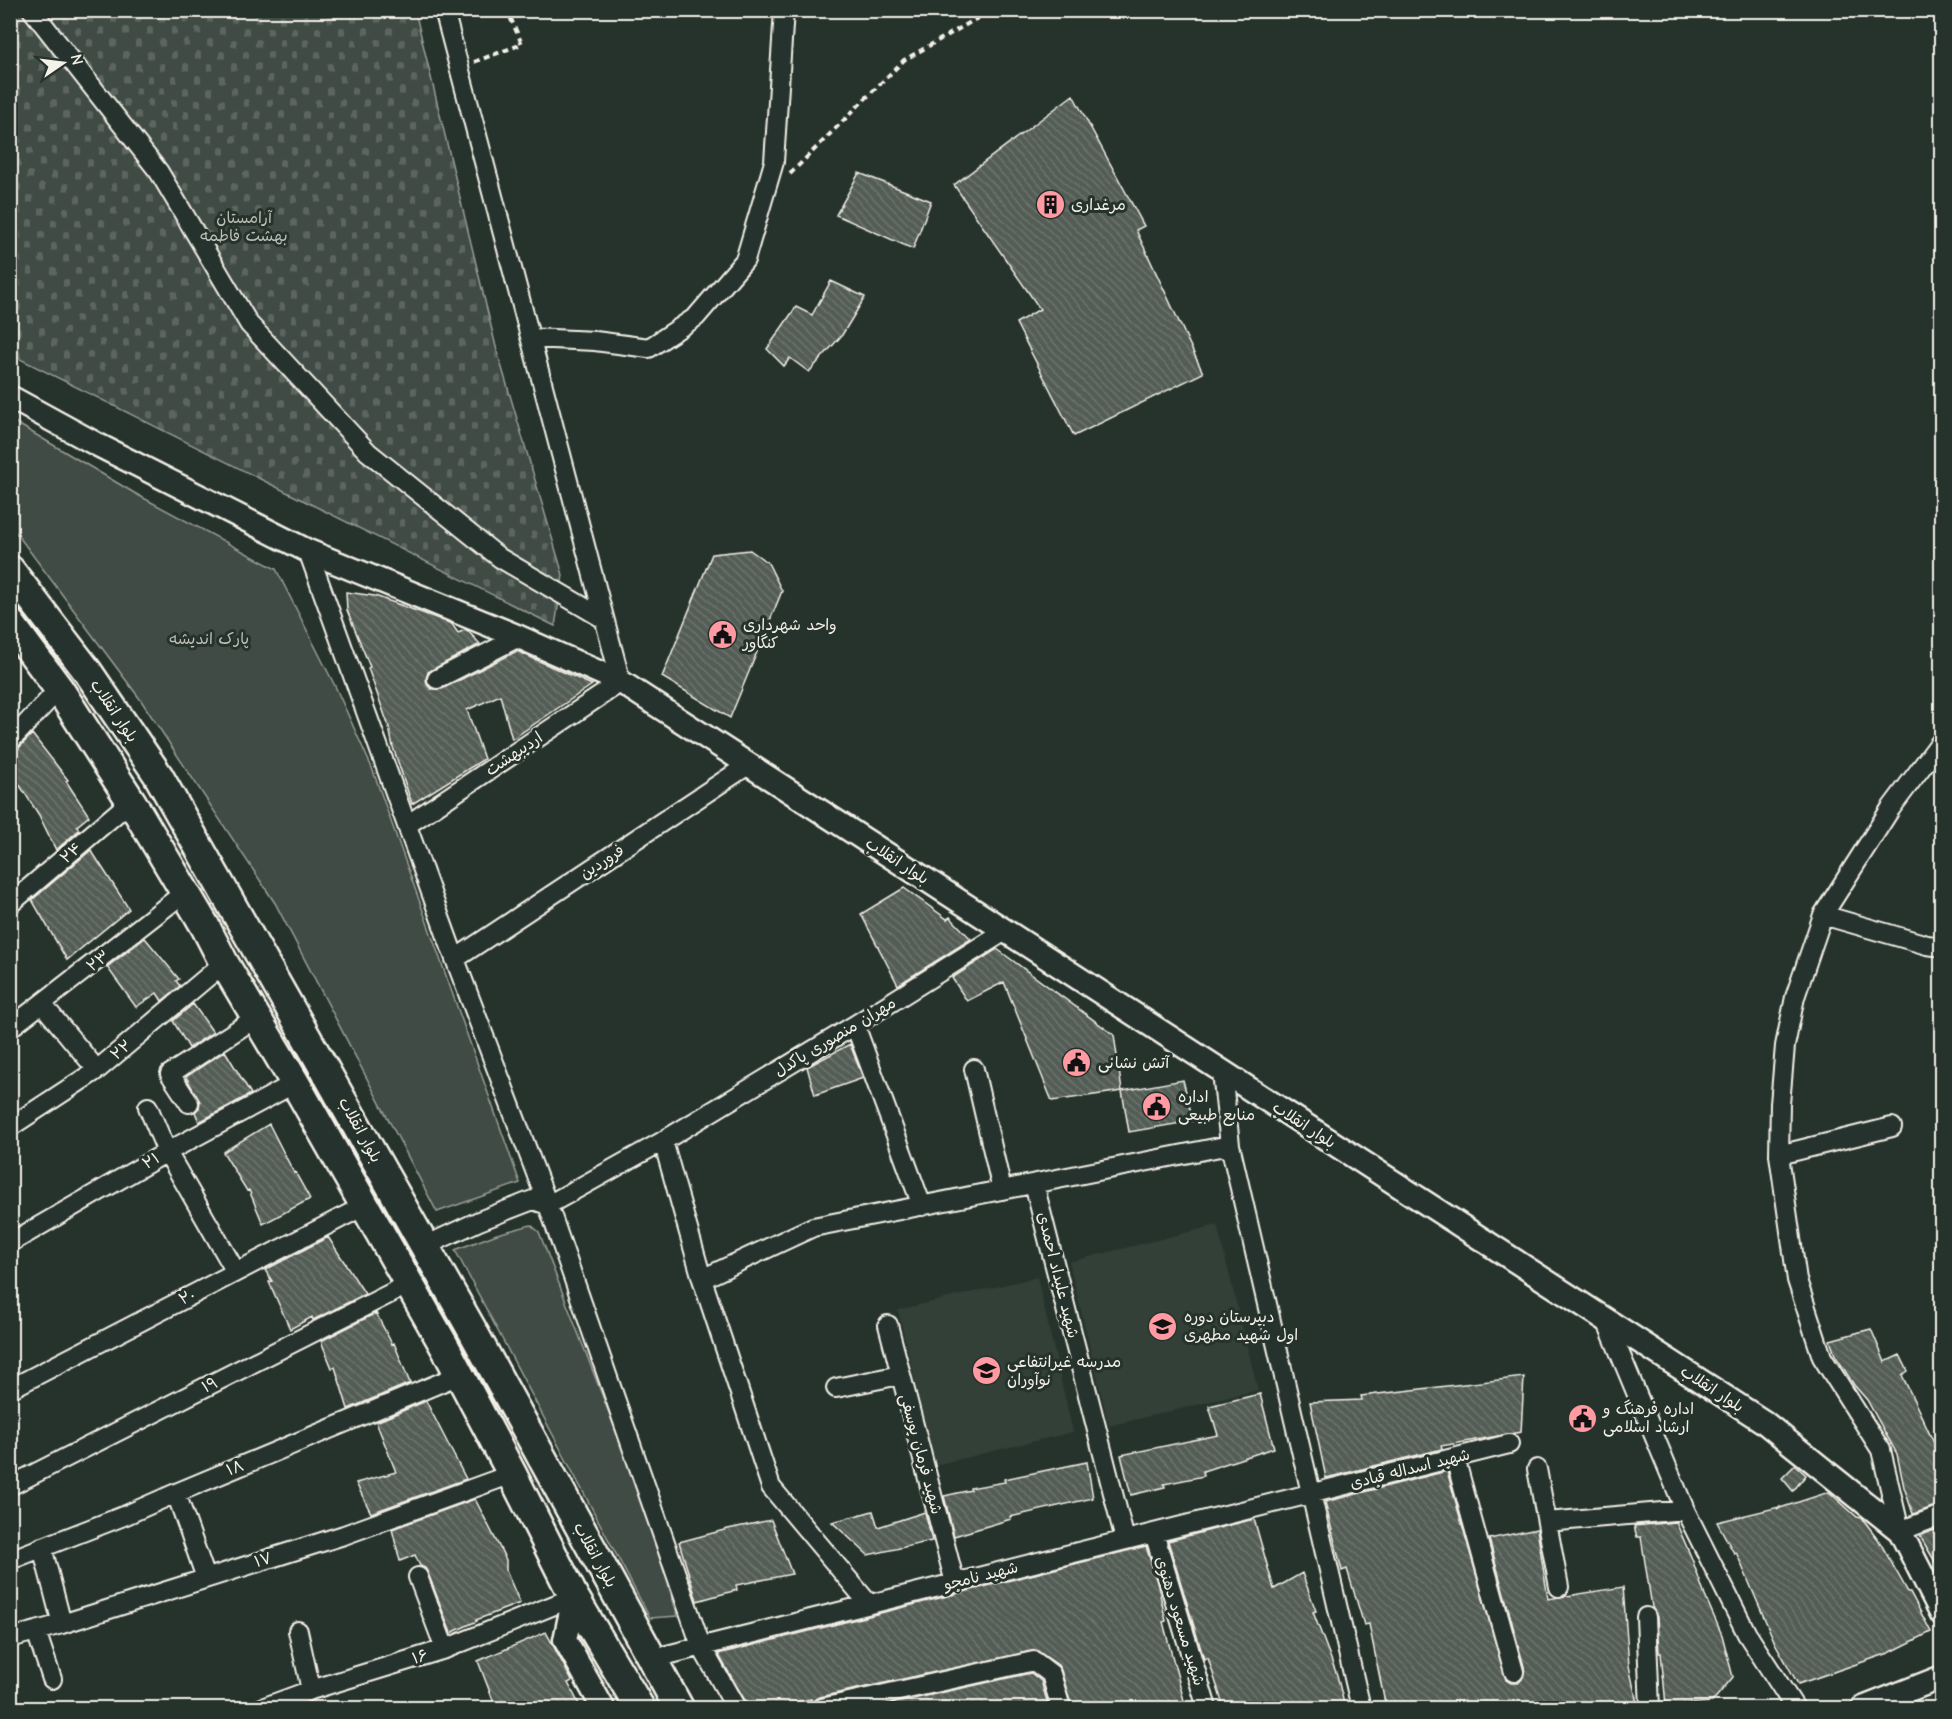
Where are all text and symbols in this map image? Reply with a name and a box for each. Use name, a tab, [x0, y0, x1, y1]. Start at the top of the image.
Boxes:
north arrow	[33, 33, 93, 93]
text: N	[67, 52, 87, 67]
building icon: مرغداری	[1034, 189, 1066, 221]
place label: مرغداری	[1071, 196, 1126, 214]
park label: آرامستان بهشت فاطمه	[200, 209, 288, 245]
place label: واحد شهرداری کنگاور	[741, 616, 837, 652]
public building icon: واحد شهرداری کنگاور	[706, 618, 738, 650]
park label: پارک اندیشه	[169, 630, 249, 649]
street label: بلوار انقلاب	[86, 676, 142, 746]
street label: اردیبهشت	[482, 728, 546, 780]
street label: بلوار انقلاب	[861, 834, 932, 889]
street label: ۲۴	[56, 839, 86, 867]
street label: فروردین	[577, 841, 627, 883]
street label: ۲۳	[83, 947, 113, 975]
street label: مهران منصوری پاکدل	[771, 994, 900, 1081]
street label: ۲۲	[107, 1036, 135, 1064]
public building icon: آتش نشانی	[1061, 1047, 1093, 1079]
place label: آتش نشانی	[1098, 1054, 1170, 1073]
place label: اداره منابع طبیعی	[1178, 1088, 1255, 1126]
public building icon: اداره منابع طبیعی	[1141, 1090, 1173, 1122]
street label: بلوار انقلاب	[334, 1094, 385, 1166]
street label: بلوار انقلاب	[1268, 1098, 1339, 1153]
street label: ۲۱	[139, 1149, 163, 1173]
street label: شهید علیداد احمدی	[1034, 1210, 1082, 1340]
street label: ۲۰	[176, 1285, 198, 1309]
place label: دبیرستان دوره اول شهید مطهری	[1184, 1308, 1298, 1344]
school or university icon: دبیرستان دوره اول شهید مطهری	[1147, 1310, 1179, 1342]
place label: مدرسه غیرانتفاعی نوآوران	[1007, 1353, 1121, 1390]
school or university icon: مدرسه غیرانتفاعی نوآوران	[970, 1355, 1002, 1387]
street label: بلوار انقلاب	[1676, 1362, 1747, 1417]
street label: ۱۹	[199, 1373, 221, 1397]
street label: شهید فرمان یوسفی	[895, 1392, 946, 1516]
place label: اداره فرهنگ و ارشاد اسلامی	[1601, 1399, 1694, 1437]
public building icon: اداره فرهنگ و ارشاد اسلامی	[1566, 1402, 1598, 1434]
street label: شهید اسداله قبادی	[1348, 1445, 1472, 1493]
street label: ۱۸	[224, 1456, 246, 1480]
street label: بلوار انقلاب	[569, 1519, 620, 1591]
street label: ۱۷	[252, 1549, 274, 1571]
street label: شهید مسعود دهنوی	[1151, 1554, 1208, 1688]
street label: شهید نامجو	[940, 1558, 1020, 1595]
street label: ۱۶	[410, 1646, 430, 1668]

